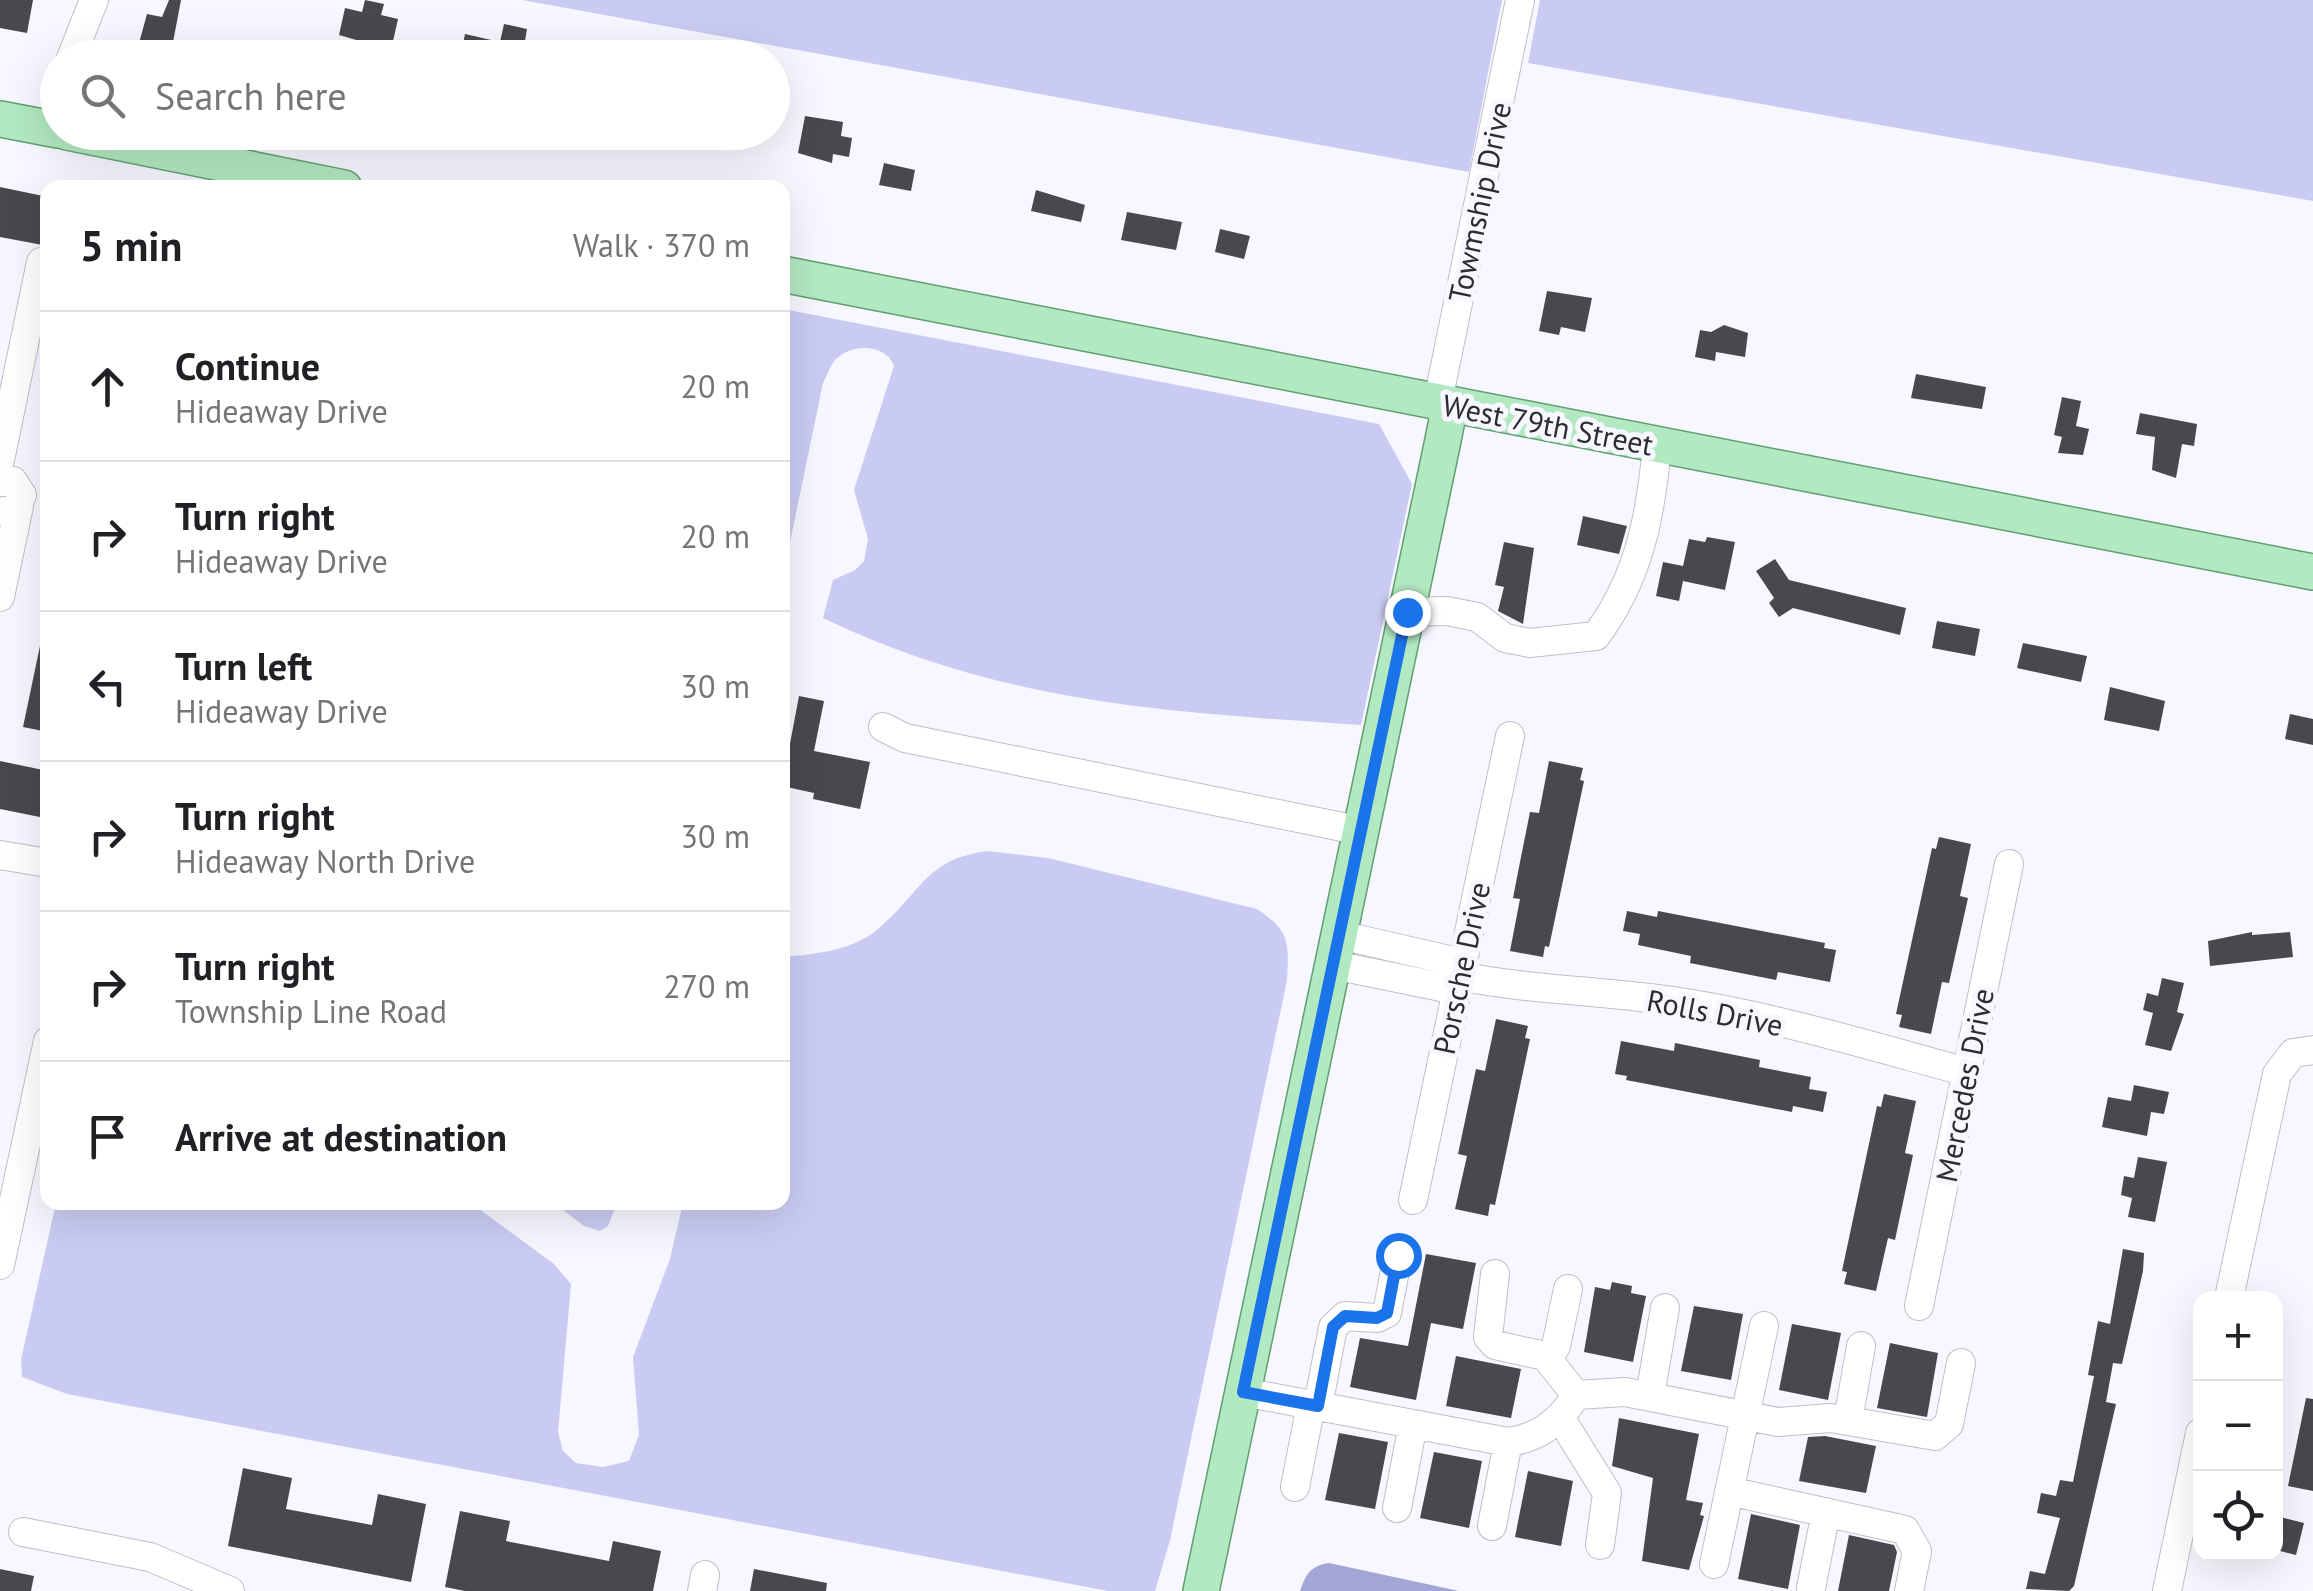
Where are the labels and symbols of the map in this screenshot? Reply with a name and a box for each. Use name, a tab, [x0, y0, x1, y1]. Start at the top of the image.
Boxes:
street label: Towmship Drive	[1439, 98, 1519, 306]
street label: West 79th Street	[1439, 384, 1657, 464]
route end	[1385, 590, 1431, 636]
street label: Porsche Drive	[1424, 878, 1498, 1058]
street label: Rolls Drive	[1644, 980, 1786, 1044]
street label: Mercedes Drive	[1926, 985, 2002, 1185]
route start	[1376, 1233, 1422, 1279]

